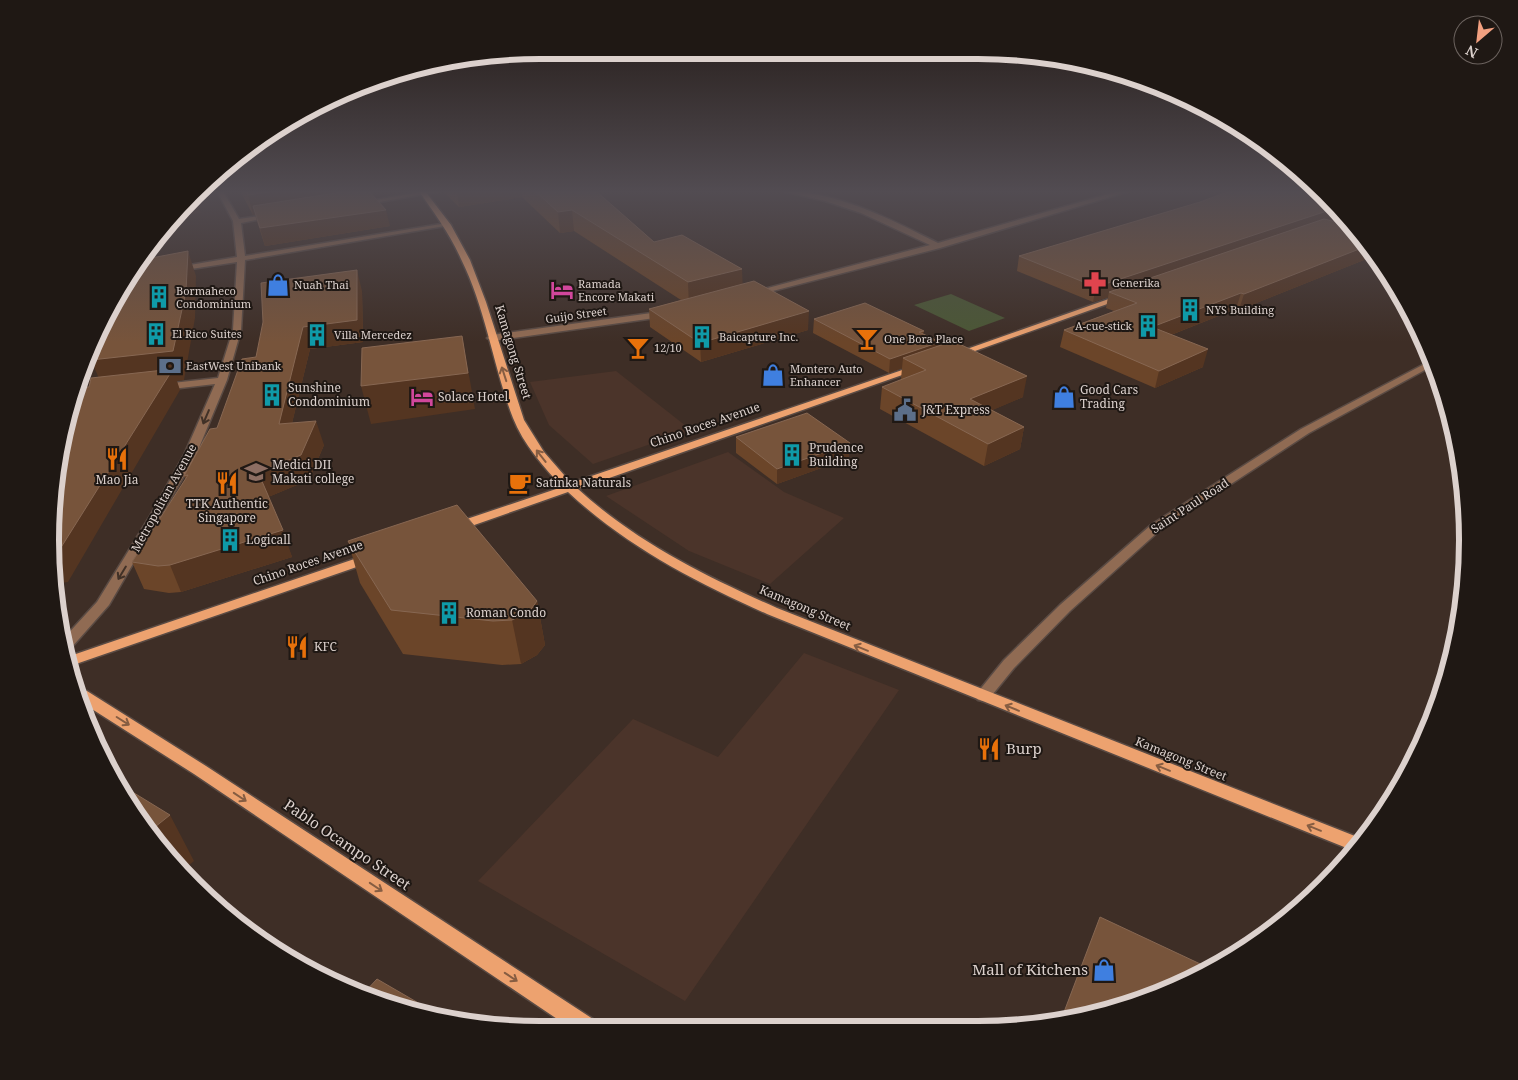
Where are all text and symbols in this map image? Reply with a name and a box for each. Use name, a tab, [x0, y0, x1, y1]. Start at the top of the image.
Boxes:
north arrow	[1453, 15, 1503, 65]
text: N	[1462, 41, 1481, 63]
pharmacy icon: Generika	[1082, 270, 1108, 296]
shop icon: Nuah Thai	[265, 272, 291, 298]
place label: Generika	[1112, 275, 1160, 290]
place label: Ramada Encore Makati	[578, 276, 655, 304]
place label: Nuah Thai	[294, 277, 349, 292]
hotel icon: Ramada Encore Makati	[549, 277, 575, 303]
place label: Bormaheco Condominium	[176, 283, 252, 311]
building icon: Bormaheco Condominium	[146, 284, 172, 310]
building icon: NYS Building	[1177, 297, 1203, 323]
place label: NYS Building	[1206, 302, 1274, 317]
street label: Kamagong Street	[491, 303, 536, 401]
street label: Guijo Street	[544, 303, 608, 326]
building icon: A-cue-stick	[1135, 313, 1161, 339]
place label: A-cue-stick	[1075, 318, 1133, 333]
building icon: El Rico Suites	[143, 321, 169, 347]
building icon: Villa Mercedez	[304, 322, 330, 348]
building icon: Baicapture Inc.	[689, 324, 715, 350]
place label: El Rico Suites	[172, 326, 242, 341]
bar icon: One Bora Place	[854, 326, 880, 352]
place label: Villa Mercedez	[334, 327, 412, 342]
place label: Baicapture Inc.	[719, 329, 799, 344]
place label: One Bora Place	[884, 331, 963, 346]
bar icon: 12/10	[625, 335, 651, 361]
place label: 12/10	[654, 340, 682, 355]
bank icon: EastWest Unibank	[157, 353, 183, 379]
place label: EastWest Unibank	[186, 358, 282, 373]
place label: Montero Auto Enhancer	[790, 361, 863, 389]
shop icon: Montero Auto Enhancer	[760, 362, 786, 388]
one-way arrow	[499, 366, 508, 382]
place label: Sunshine Condominium	[288, 379, 370, 410]
place label: Good Cars Trading	[1080, 381, 1138, 412]
building icon: Sunshine Condominium	[259, 382, 285, 408]
hotel icon: Solace Hotel	[409, 384, 435, 410]
shop icon: Good Cars Trading	[1051, 384, 1077, 410]
place label: Solace Hotel	[438, 388, 508, 405]
public building icon: J&T Express	[892, 397, 918, 423]
street label: Chino Roces Avenue	[648, 398, 762, 451]
place label: J&T Express	[921, 401, 990, 418]
one-way arrow	[201, 409, 211, 424]
place label: Prudence Building	[809, 439, 863, 470]
street label: Metropolitan Avenue	[127, 441, 200, 555]
building icon: Prudence Building	[779, 442, 805, 468]
restaurant icon: Mao Jia	[104, 446, 130, 472]
one-way arrow	[536, 449, 546, 463]
place label: Medici DII Makati college	[272, 456, 355, 487]
school or university icon: Medici DII Makati college	[243, 459, 269, 485]
restaurant icon: TTK Authentic Singapore	[214, 470, 240, 496]
cafe icon: Satinka Naturals	[507, 470, 533, 496]
place label: Mao Jia	[96, 471, 139, 488]
place label: Satinka Naturals	[536, 474, 631, 491]
street label: Saint Paul Road	[1148, 474, 1232, 537]
place label: TTK Authentic Singapore	[186, 495, 268, 526]
building icon: Logicall	[217, 527, 243, 553]
place label: Logicall	[246, 531, 291, 548]
street label: Chino Roces Avenue	[251, 536, 365, 589]
one-way arrow	[116, 565, 126, 579]
street label: Kamagong Street	[757, 581, 853, 634]
building icon: Roman Condo	[436, 600, 462, 626]
place label: Roman Condo	[466, 604, 546, 621]
restaurant icon: KFC	[284, 634, 310, 660]
place label: KFC	[314, 638, 337, 655]
one-way arrow	[854, 643, 869, 652]
one-way arrow	[1005, 703, 1020, 712]
one-way arrow	[116, 716, 130, 727]
street label: Kamagong Street	[1133, 732, 1230, 785]
restaurant icon: Burp	[976, 736, 1002, 762]
place label: Burp	[1006, 738, 1042, 758]
one-way arrow	[1156, 763, 1171, 772]
one-way arrow	[233, 792, 247, 802]
street label: Pablo Ocampo Street	[280, 794, 415, 894]
one-way arrow	[1307, 823, 1322, 832]
one-way arrow	[368, 882, 382, 892]
shop icon: Mall of Kitchens	[1091, 957, 1117, 983]
place label: Mall of Kitchens	[972, 959, 1088, 979]
one-way arrow	[504, 972, 518, 982]

